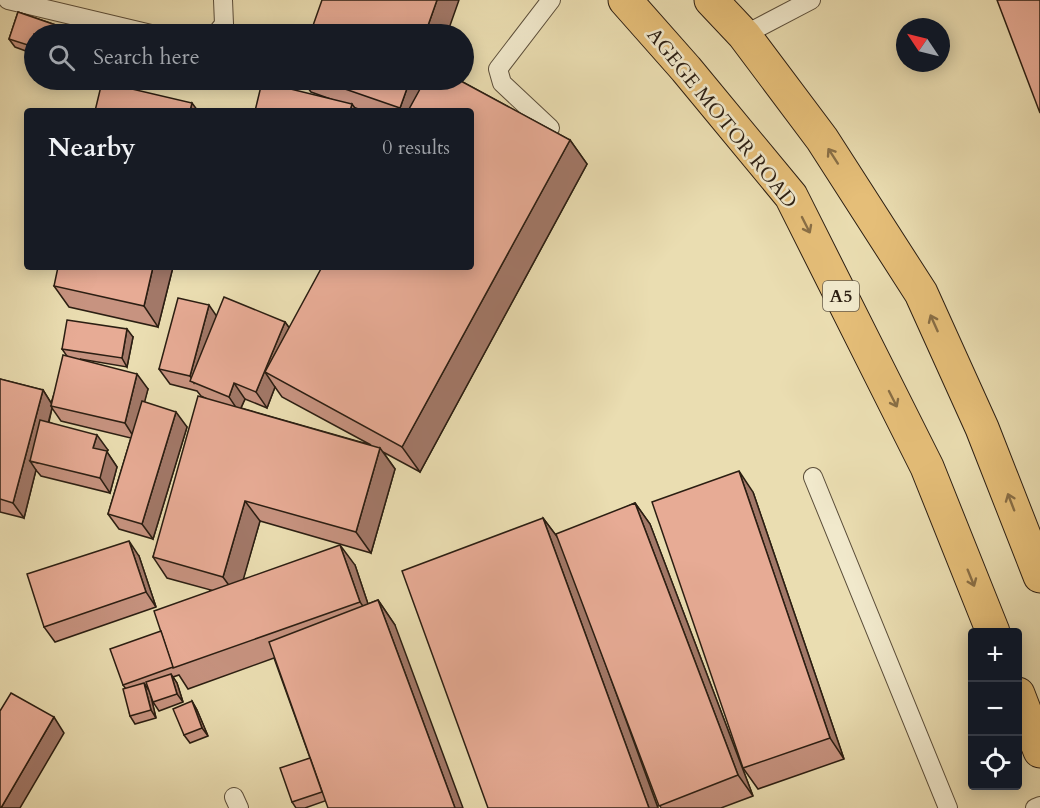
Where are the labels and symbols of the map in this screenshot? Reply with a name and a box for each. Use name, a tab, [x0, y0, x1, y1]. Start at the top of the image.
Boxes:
north arrow	[896, 18, 950, 72]
street label: AGEGE MOTOR ROAD	[641, 22, 803, 214]
one-way arrow	[827, 148, 839, 165]
one-way arrow	[800, 216, 812, 234]
road number: A5	[823, 281, 859, 311]
one-way arrow	[928, 314, 940, 332]
one-way arrow	[888, 390, 899, 408]
one-way arrow	[1005, 493, 1016, 512]
one-way arrow	[966, 568, 977, 586]

